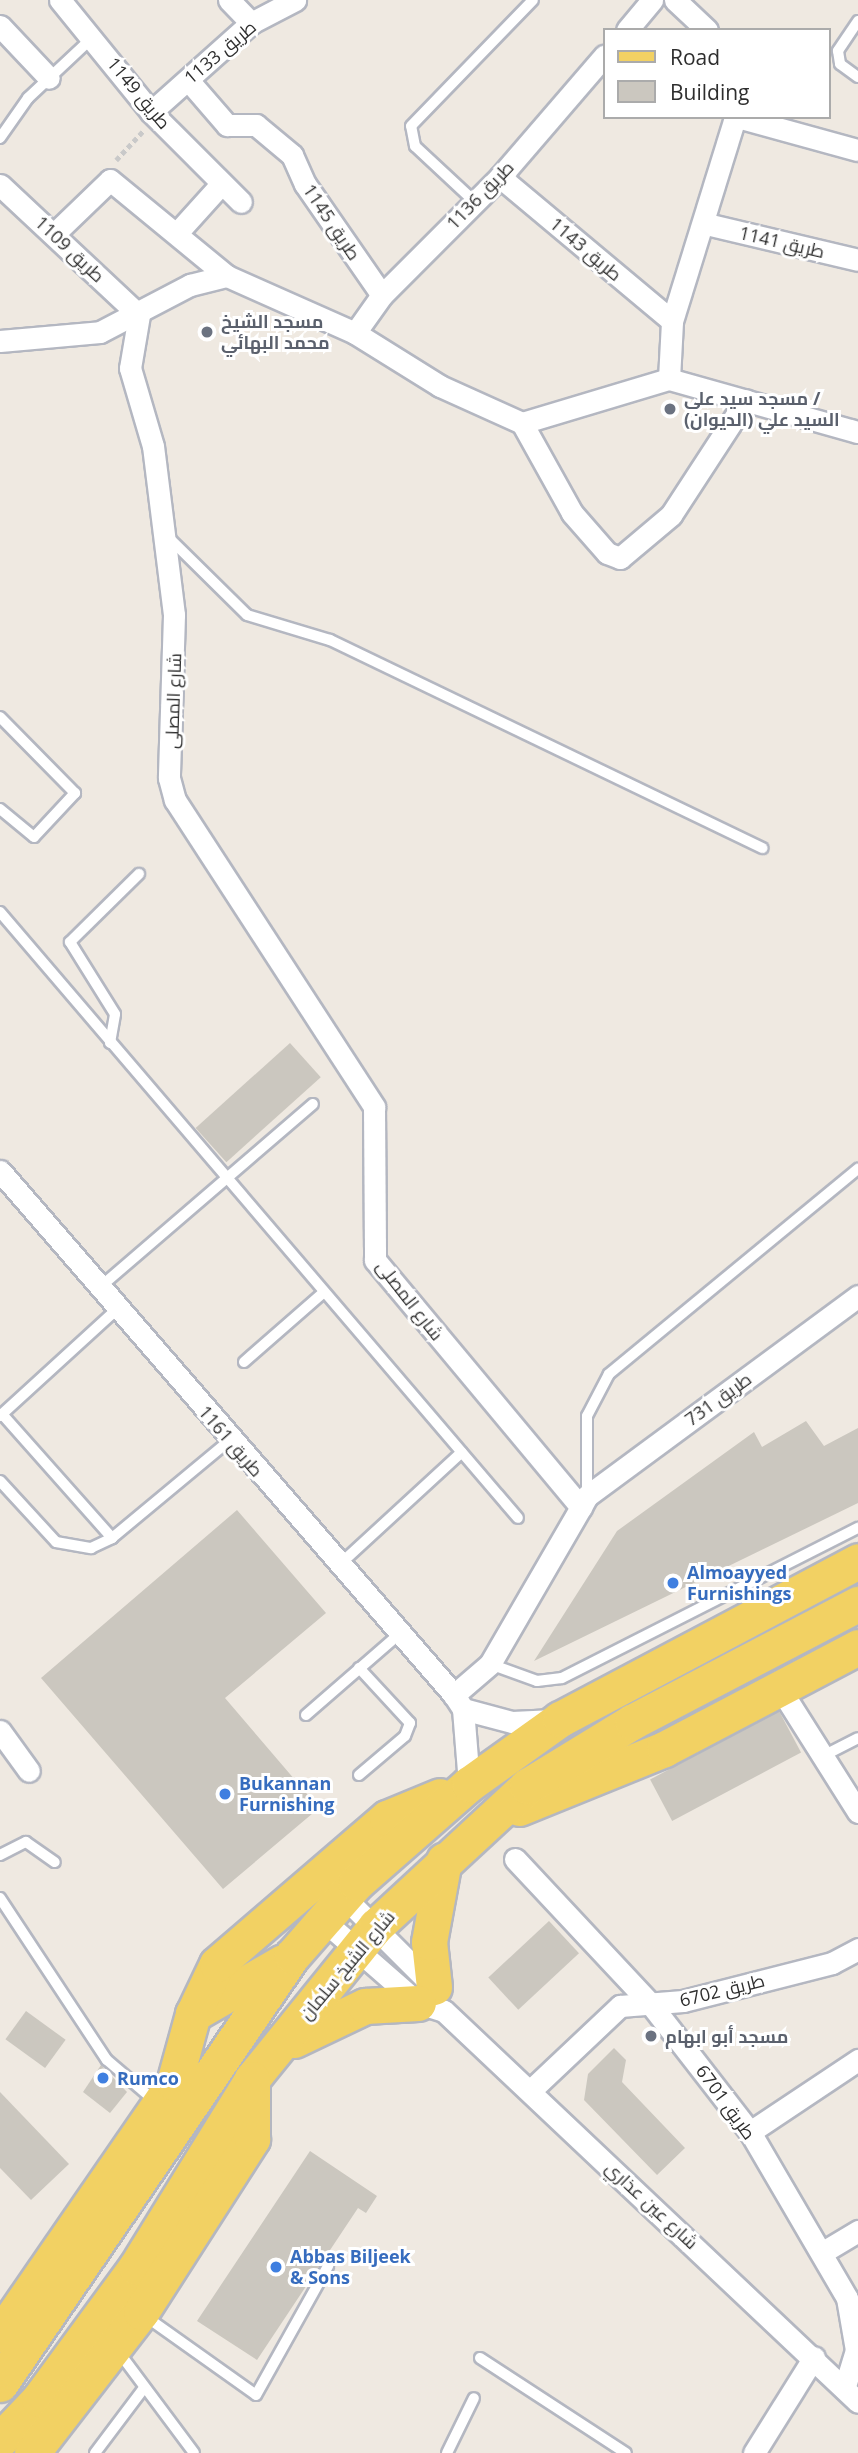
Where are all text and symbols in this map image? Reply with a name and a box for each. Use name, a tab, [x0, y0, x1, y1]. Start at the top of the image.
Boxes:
street label: طريق 1133	[180, 16, 260, 88]
legend	[602, 28, 830, 119]
text: Road	[670, 43, 720, 71]
street label: طريق 1149	[103, 53, 175, 133]
text: Building	[670, 78, 749, 106]
street label: طريق 1136	[442, 156, 518, 234]
street label: طريق 1145	[299, 180, 365, 264]
street label: طريق 1109	[31, 211, 109, 287]
street label: طريق 1143	[546, 213, 626, 285]
street label: طريق 1141	[737, 222, 827, 262]
place label: مسجد الشيخ محمد البهائي	[221, 311, 330, 354]
marker: مسجد الشيخ محمد البهائي	[199, 324, 215, 340]
place label: مسجد سيد علي / السيد علي (الديوان)	[684, 388, 840, 430]
marker: مسجد سيد علي / السيد علي (الديوان)	[662, 401, 678, 417]
street label: شارع المصلى	[161, 653, 185, 749]
street label: شارع المصلى	[372, 1256, 448, 1344]
street label: طريق 731	[681, 1368, 755, 1430]
street label: طريق 1161	[194, 1401, 268, 1481]
place label: Almoayyed Furnishings	[687, 1562, 791, 1604]
marker: Almoayyed Furnishings	[665, 1575, 681, 1591]
place label: Bukannan Furnishing	[239, 1773, 334, 1816]
marker: Bukannan Furnishing	[217, 1786, 233, 1802]
street label: شارع الشيخ سلمان	[295, 1906, 399, 2024]
street label: طريق 6702	[677, 1969, 767, 2011]
place label: مسجد أبو ابهام	[665, 2025, 788, 2047]
marker: مسجد أبو ابهام	[643, 2028, 659, 2044]
street label: طريق 6701	[692, 2060, 760, 2144]
place label: Rumco	[117, 2067, 179, 2089]
marker: Rumco	[95, 2070, 111, 2086]
street label: شارع عين عذاري	[601, 2157, 703, 2253]
place label: Abbas Biljeek & Sons	[290, 2246, 411, 2288]
marker: Abbas Biljeek & Sons	[268, 2259, 284, 2275]

